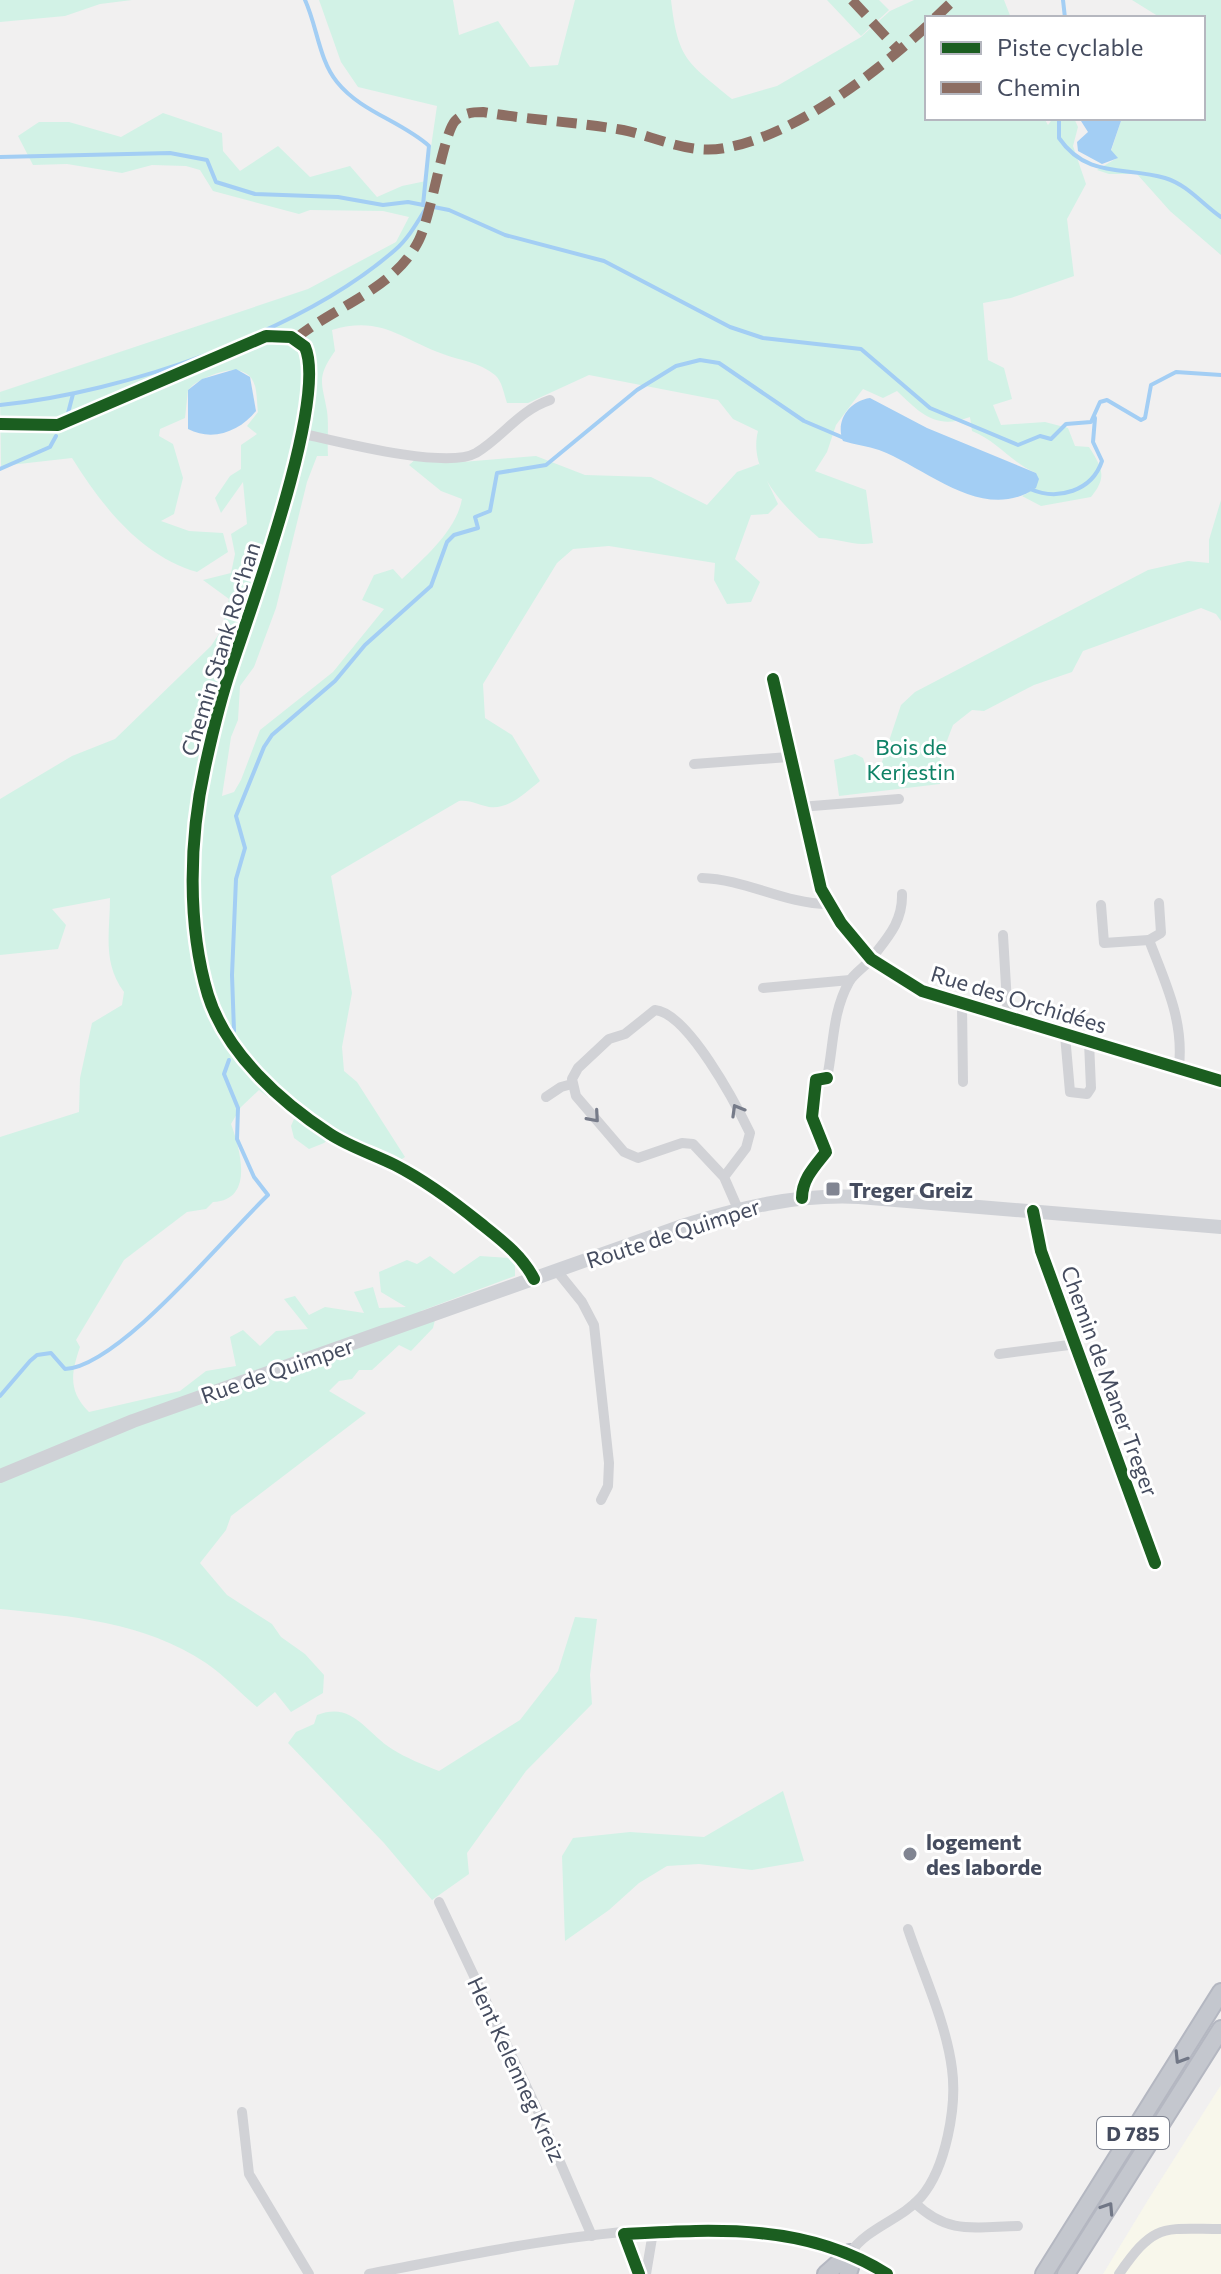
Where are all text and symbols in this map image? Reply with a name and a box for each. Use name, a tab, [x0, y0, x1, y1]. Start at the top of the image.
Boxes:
legend	[925, 16, 1205, 120]
text: Piste cyclable	[997, 32, 1143, 61]
text: Chemin	[997, 72, 1081, 101]
street label: Chemin Stank Roc'han	[175, 539, 265, 759]
park label: Bois de Kerjestin	[867, 733, 955, 785]
street label: Rue des Orchidées	[928, 959, 1110, 1039]
one-way arrow	[731, 1104, 747, 1119]
one-way arrow	[584, 1107, 599, 1122]
place label: Treger Greiz	[849, 1176, 973, 1203]
marker: Treger Greiz	[824, 1180, 842, 1198]
street label: Route de Quimper	[583, 1192, 764, 1274]
street label: Chemin de Maner Treger	[1056, 1262, 1164, 1500]
street label: Rue de Quimper	[197, 1331, 357, 1409]
place label: logement des laborde	[926, 1828, 1042, 1880]
marker: logement des laborde	[901, 1845, 919, 1863]
street label: Hent Kelenneg Kreiz	[462, 1972, 572, 2166]
one-way arrow	[1174, 2049, 1189, 2064]
road number: D 785	[1097, 2117, 1169, 2149]
one-way arrow	[1098, 2203, 1113, 2217]

